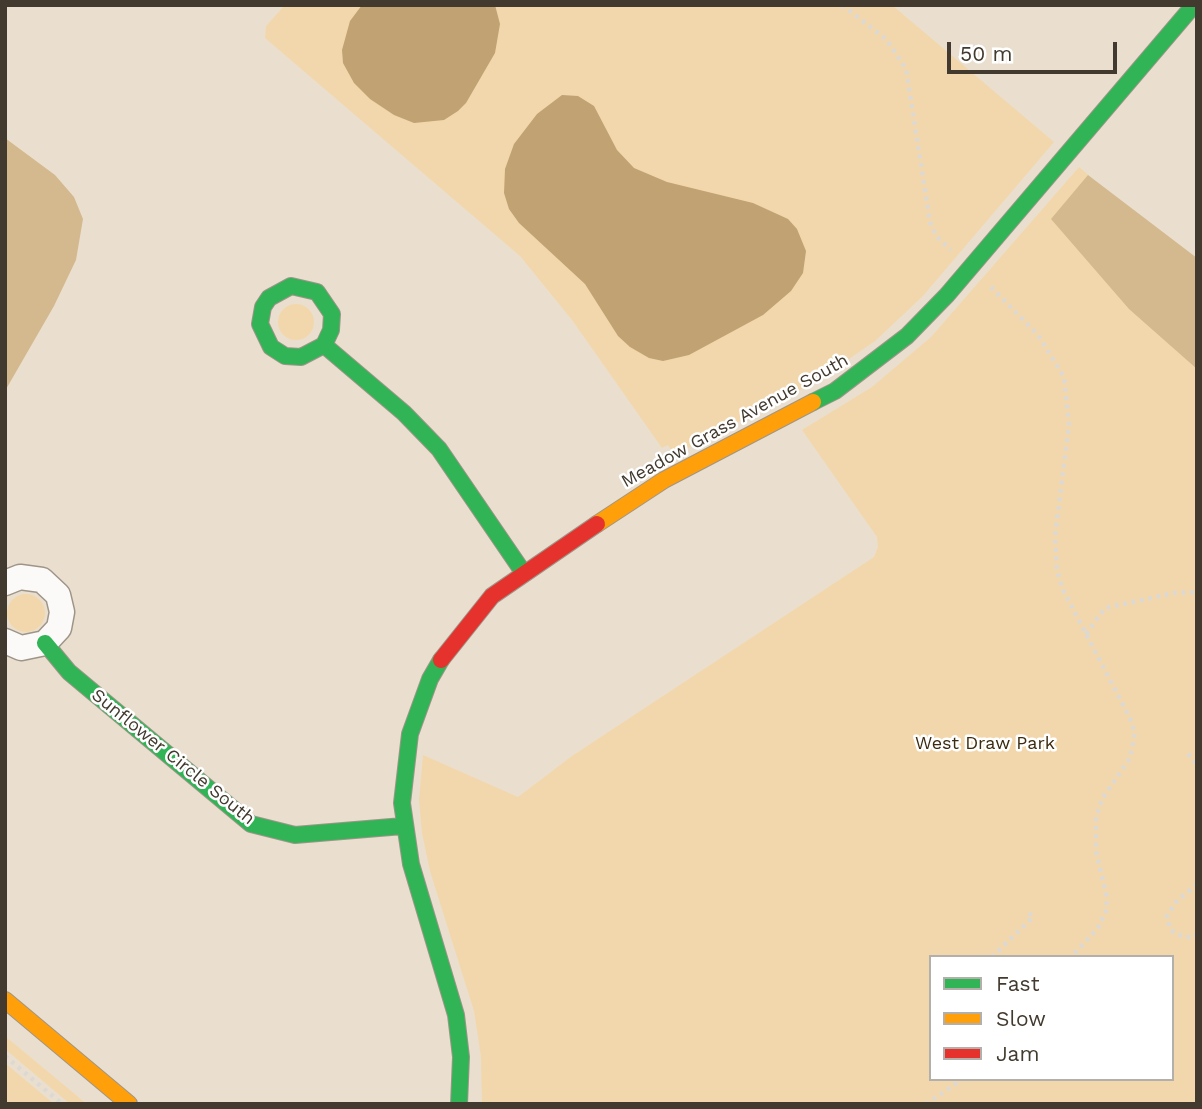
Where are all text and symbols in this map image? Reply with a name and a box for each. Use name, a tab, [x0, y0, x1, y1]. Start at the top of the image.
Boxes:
scale bar	[950, 28, 1120, 72]
text: 50 m	[960, 41, 1012, 66]
street label: Meadow Grass Avenue South	[618, 349, 852, 493]
street label: Sunflower Circle South	[87, 685, 259, 829]
park label: West Draw Park	[915, 733, 1055, 755]
legend	[929, 955, 1174, 1081]
text: Fast	[996, 971, 1040, 996]
text: Slow	[996, 1006, 1046, 1031]
text: Jam	[996, 1041, 1039, 1066]

